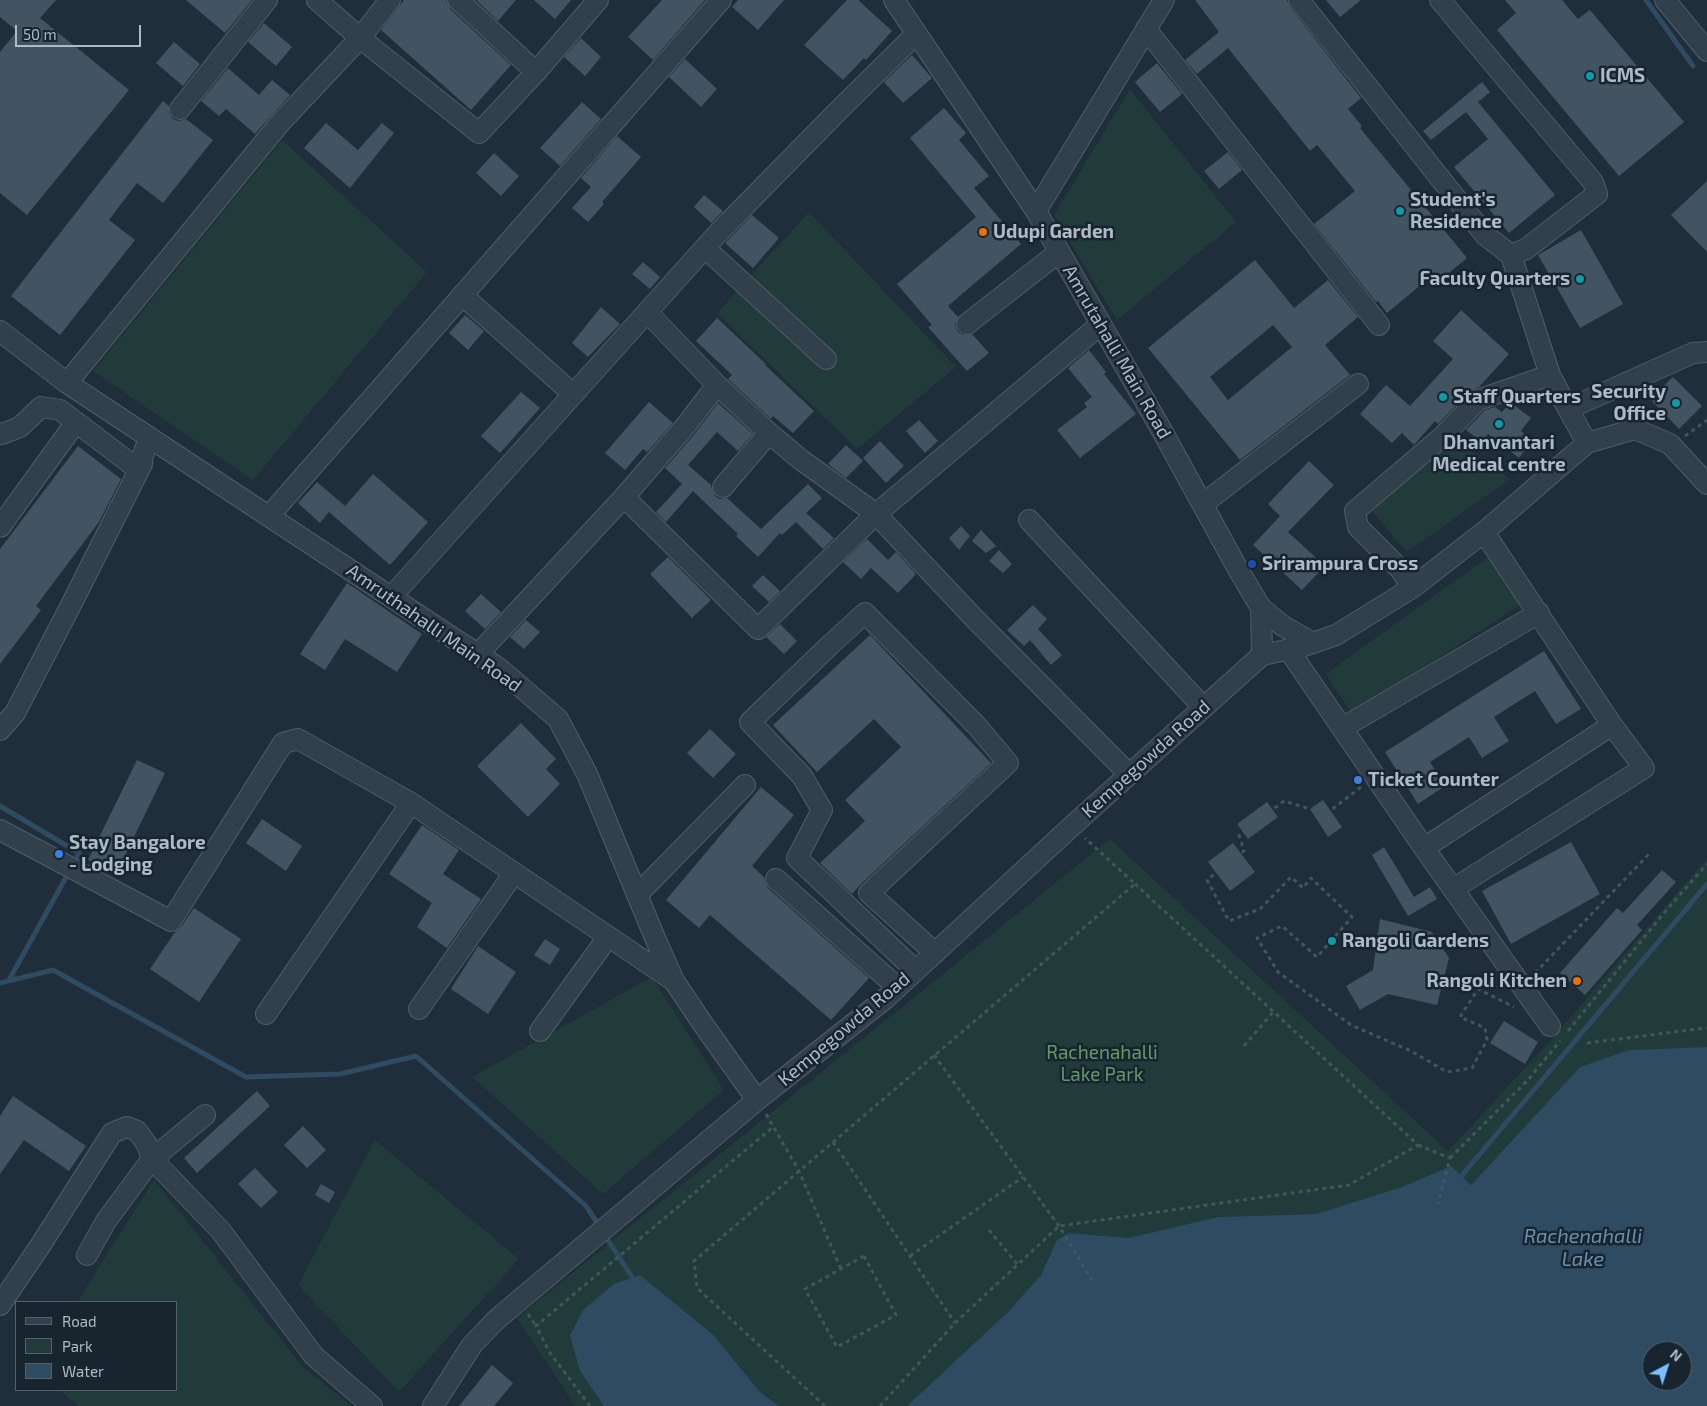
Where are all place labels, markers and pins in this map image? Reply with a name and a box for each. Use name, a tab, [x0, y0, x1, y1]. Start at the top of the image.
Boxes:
place label: ICMS	[1600, 65, 1645, 87]
marker: ICMS	[1584, 70, 1596, 82]
place label: Student's Residence	[1410, 189, 1502, 233]
marker: Student's Residence	[1394, 205, 1406, 217]
place label: Udupi Garden	[993, 221, 1114, 243]
marker: Udupi Garden	[977, 226, 989, 238]
place label: Faculty Quarters	[1419, 268, 1570, 290]
marker: Faculty Quarters	[1574, 273, 1586, 285]
place label: Security Office	[1591, 381, 1666, 425]
place label: Staff Quarters	[1453, 386, 1581, 408]
marker: Staff Quarters	[1437, 391, 1449, 403]
marker: Security Office	[1670, 397, 1682, 409]
marker: Dhanvantari Medical centre	[1493, 418, 1505, 430]
place label: Dhanvantari Medical centre	[1432, 432, 1566, 476]
place label: Srirampura Cross	[1262, 553, 1418, 575]
marker: Srirampura Cross	[1246, 558, 1258, 570]
place label: Ticket Counter	[1368, 769, 1499, 791]
marker: Ticket Counter	[1352, 774, 1364, 786]
place label: Stay Bangalore - Lodging	[69, 832, 206, 876]
marker: Stay Bangalore - Lodging	[53, 848, 65, 860]
place label: Rangoli Gardens	[1342, 930, 1489, 952]
marker: Rangoli Gardens	[1326, 935, 1338, 947]
place label: Rangoli Kitchen	[1426, 970, 1567, 992]
marker: Rangoli Kitchen	[1571, 975, 1583, 987]

